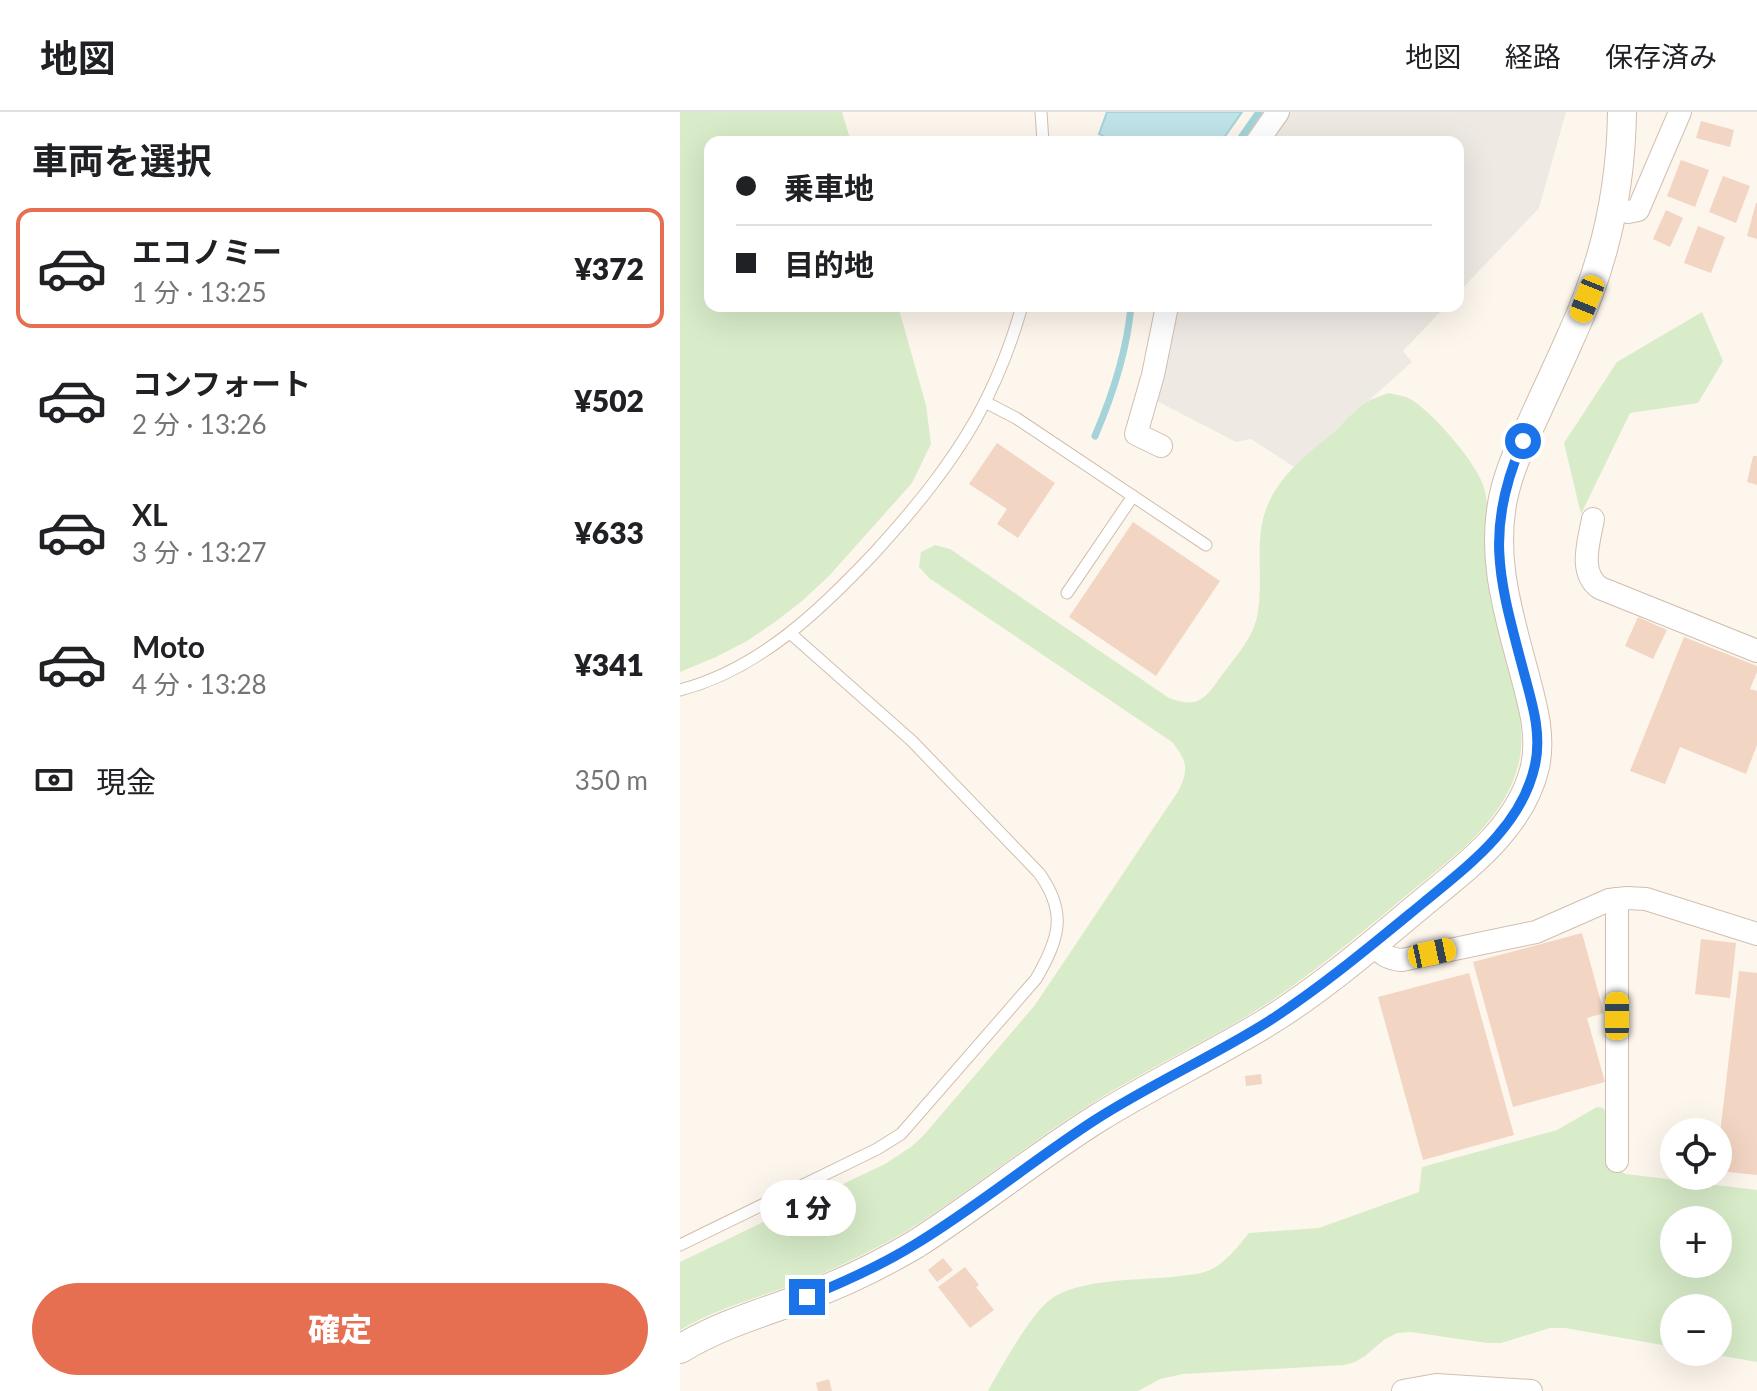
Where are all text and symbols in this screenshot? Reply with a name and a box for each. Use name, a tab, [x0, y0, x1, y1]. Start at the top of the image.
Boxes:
text: 地図	[40, 34, 116, 80]
text: 地図	[1405, 39, 1461, 73]
text: 経路	[1505, 39, 1561, 73]
text: 保存済み	[1605, 39, 1717, 73]
text: 車両を選択	[32, 138, 212, 182]
text: 乗車地	[784, 169, 874, 205]
icon: car	[36, 232, 108, 304]
text: エコノミー	[132, 233, 282, 269]
text: 目的地	[784, 246, 874, 282]
text: ¥372	[574, 250, 644, 286]
car	[1567, 272, 1607, 326]
text: 1 分 · 13:25	[132, 276, 267, 308]
icon: car	[36, 364, 108, 436]
text: コンフォート	[132, 365, 311, 401]
text: ¥502	[574, 382, 644, 418]
text: 2 分 · 13:26	[132, 408, 267, 440]
route start	[1505, 423, 1541, 459]
icon: car	[36, 496, 108, 568]
text: XL	[132, 496, 168, 532]
text: ¥633	[574, 514, 644, 550]
text: 3 分 · 13:27	[132, 536, 267, 568]
icon: car	[36, 628, 108, 700]
text: Moto	[132, 628, 205, 664]
text: ¥341	[574, 646, 644, 682]
text: 4 分 · 13:28	[132, 668, 267, 700]
icon: cash	[32, 758, 76, 802]
text: 現金	[96, 763, 156, 799]
text: 350 m	[575, 764, 648, 796]
car	[1406, 936, 1458, 970]
car	[1605, 992, 1629, 1040]
map controls	[1660, 1118, 1732, 1366]
button: locate	[1660, 1118, 1732, 1190]
callout: 1 分	[759, 1181, 855, 1237]
text: 1 分	[784, 1192, 832, 1224]
button: +	[1660, 1206, 1732, 1278]
route end	[789, 1279, 825, 1315]
button: 確定	[32, 1283, 648, 1375]
button: −	[1660, 1294, 1732, 1366]

